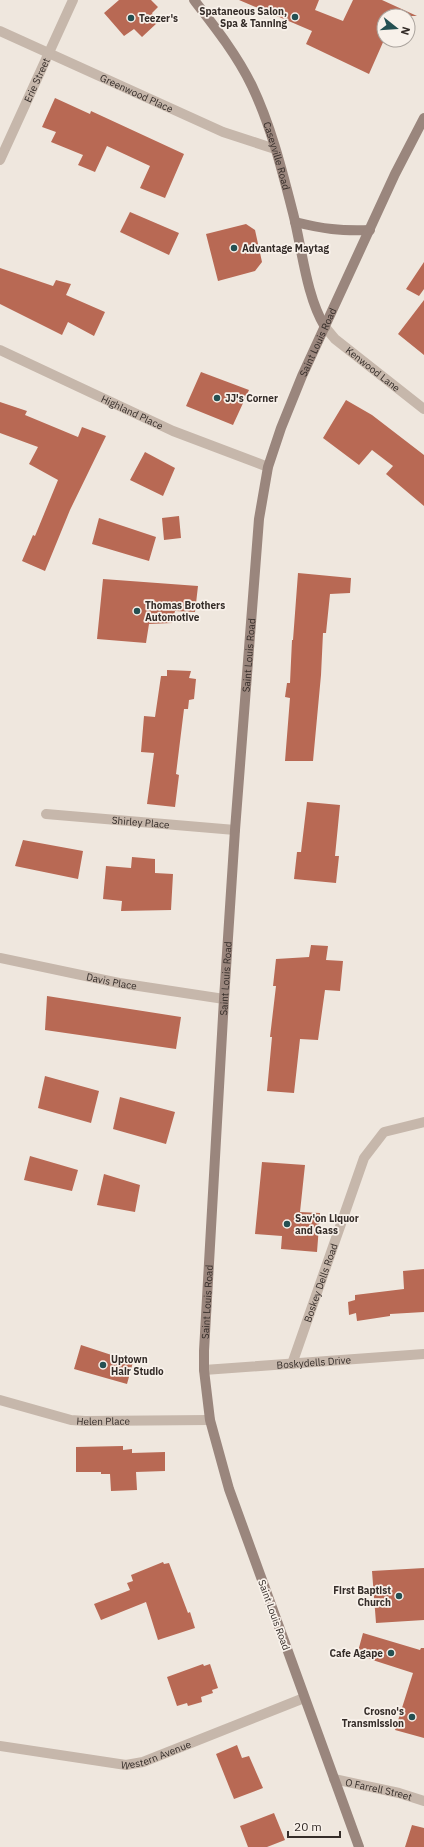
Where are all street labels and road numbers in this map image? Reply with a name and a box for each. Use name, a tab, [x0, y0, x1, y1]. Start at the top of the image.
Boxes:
street label: Erie Street	[21, 55, 52, 104]
street label: Greenwood Place	[98, 71, 176, 115]
street label: Caseyville Road	[261, 120, 293, 191]
street label: Saint Louis Road	[296, 306, 339, 378]
street label: Kenwood Lane	[343, 343, 403, 395]
street label: Highland Place	[99, 392, 166, 432]
street label: Saint Louis Road	[239, 618, 258, 693]
street label: Shirley Place	[111, 813, 171, 831]
street label: Saint Louis Road	[217, 941, 234, 1016]
street label: Davis Place	[85, 970, 138, 992]
street label: Boskey Dells Road	[301, 1242, 340, 1324]
street label: Saint Louis Road	[198, 1264, 215, 1339]
street label: Boskydells Drive	[276, 1353, 352, 1371]
street label: Helen Place	[76, 1414, 131, 1428]
street label: Saint Louis Road	[255, 1578, 293, 1652]
street label: Western Avenue	[120, 1737, 193, 1772]
street label: O Farrell Street	[344, 1775, 414, 1803]

